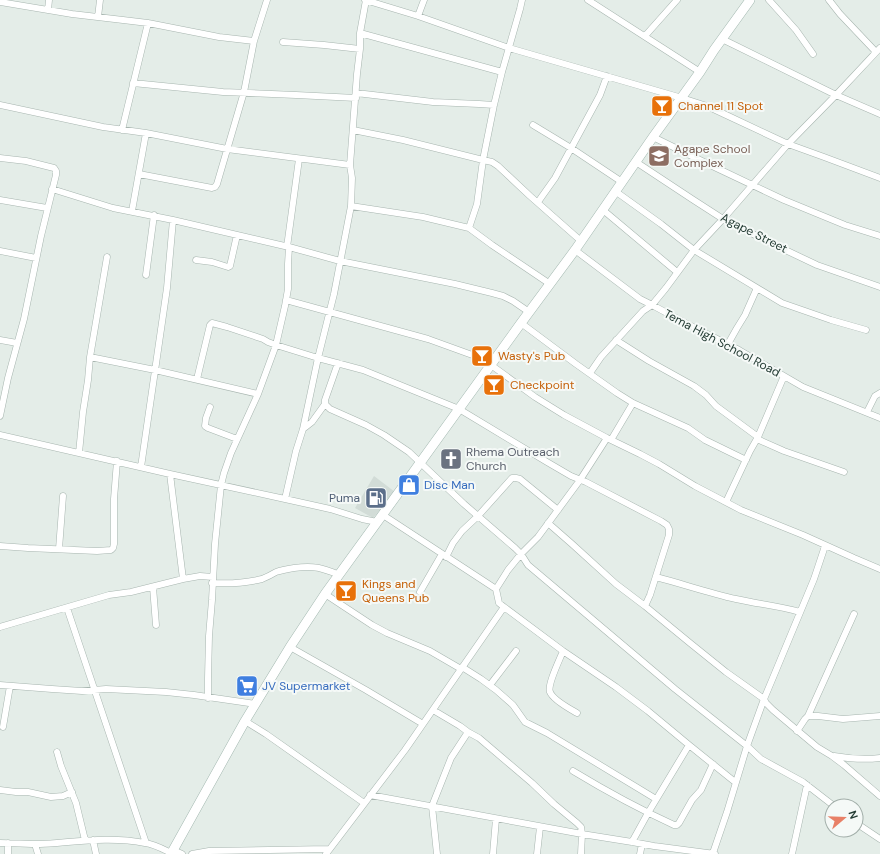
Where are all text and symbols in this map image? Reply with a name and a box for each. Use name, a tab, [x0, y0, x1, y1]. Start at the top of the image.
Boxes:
bar icon: Channel 11 Spot	[649, 93, 675, 119]
place label: Channel 11 Spot	[678, 98, 764, 114]
place label: Agape School Complex	[674, 141, 750, 171]
school or university icon: Agape School Complex	[646, 143, 672, 169]
street label: Agape Street	[718, 209, 790, 257]
street label: Tema High School Road	[661, 306, 783, 380]
bar icon: Wasty's Pub	[469, 343, 495, 369]
place label: Wasty's Pub	[498, 348, 565, 364]
bar icon: Checkpoint	[481, 372, 507, 398]
place label: Checkpoint	[510, 377, 575, 393]
place label: Rhema Outreach Church	[466, 444, 560, 474]
church icon: Rhema Outreach Church	[438, 446, 464, 472]
shop icon: Disc Man	[396, 472, 422, 498]
place label: Disc Man	[424, 477, 475, 493]
fuel station icon: Puma	[363, 485, 389, 511]
place label: Puma	[329, 490, 360, 506]
place label: Kings and Queens Pub	[362, 576, 429, 606]
bar icon: Kings and Queens Pub	[333, 578, 359, 604]
supermarket icon: JV Supermarket	[234, 673, 260, 699]
place label: JV Supermarket	[262, 678, 351, 694]
north arrow	[824, 798, 864, 838]
text: N	[846, 809, 861, 821]

